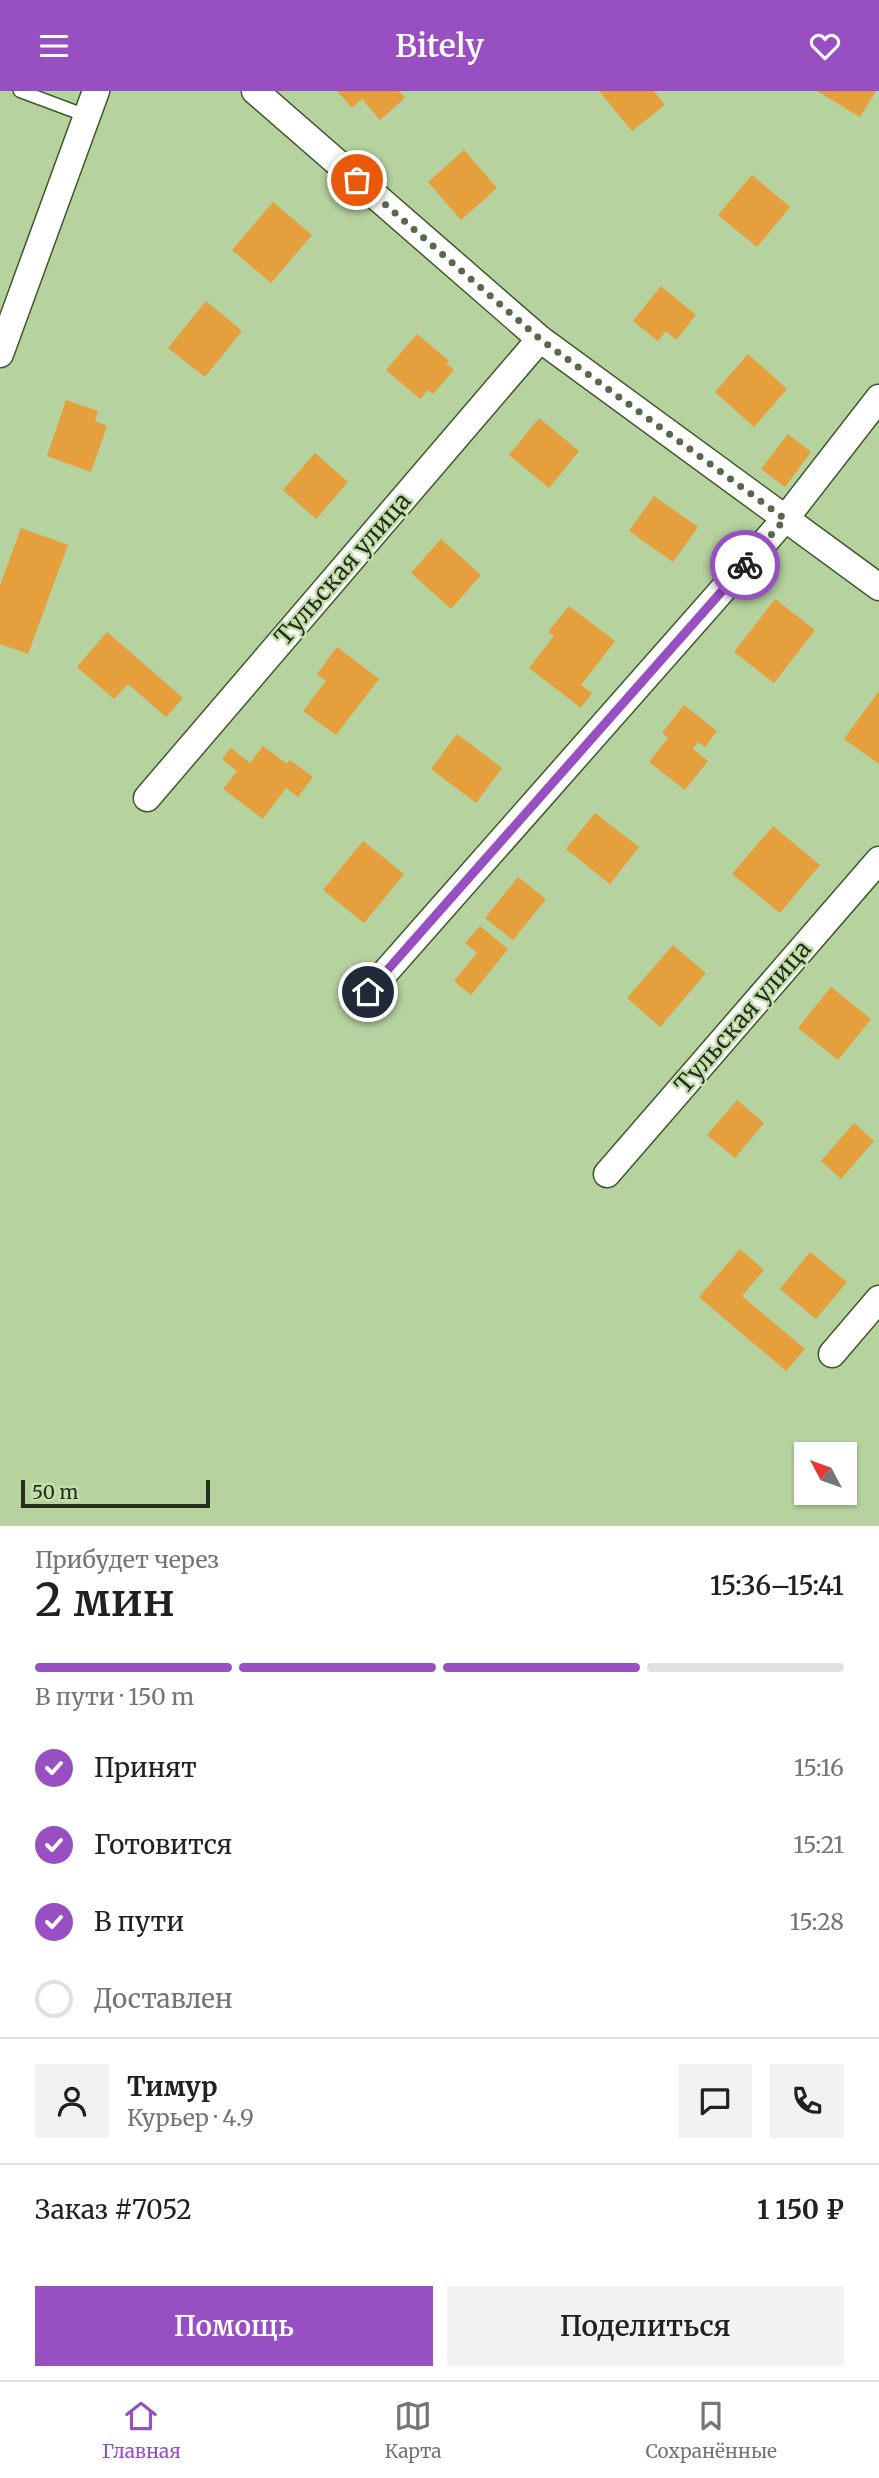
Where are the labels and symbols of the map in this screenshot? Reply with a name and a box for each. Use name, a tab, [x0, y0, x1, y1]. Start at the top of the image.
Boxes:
pin	[327, 150, 387, 210]
street label: Тульская улица	[268, 486, 418, 652]
courier	[710, 530, 780, 600]
street label: Тульская улица	[668, 934, 818, 1100]
pin	[338, 962, 398, 1022]
north arrow	[794, 1442, 858, 1505]
scale bar	[21, 1477, 210, 1509]

